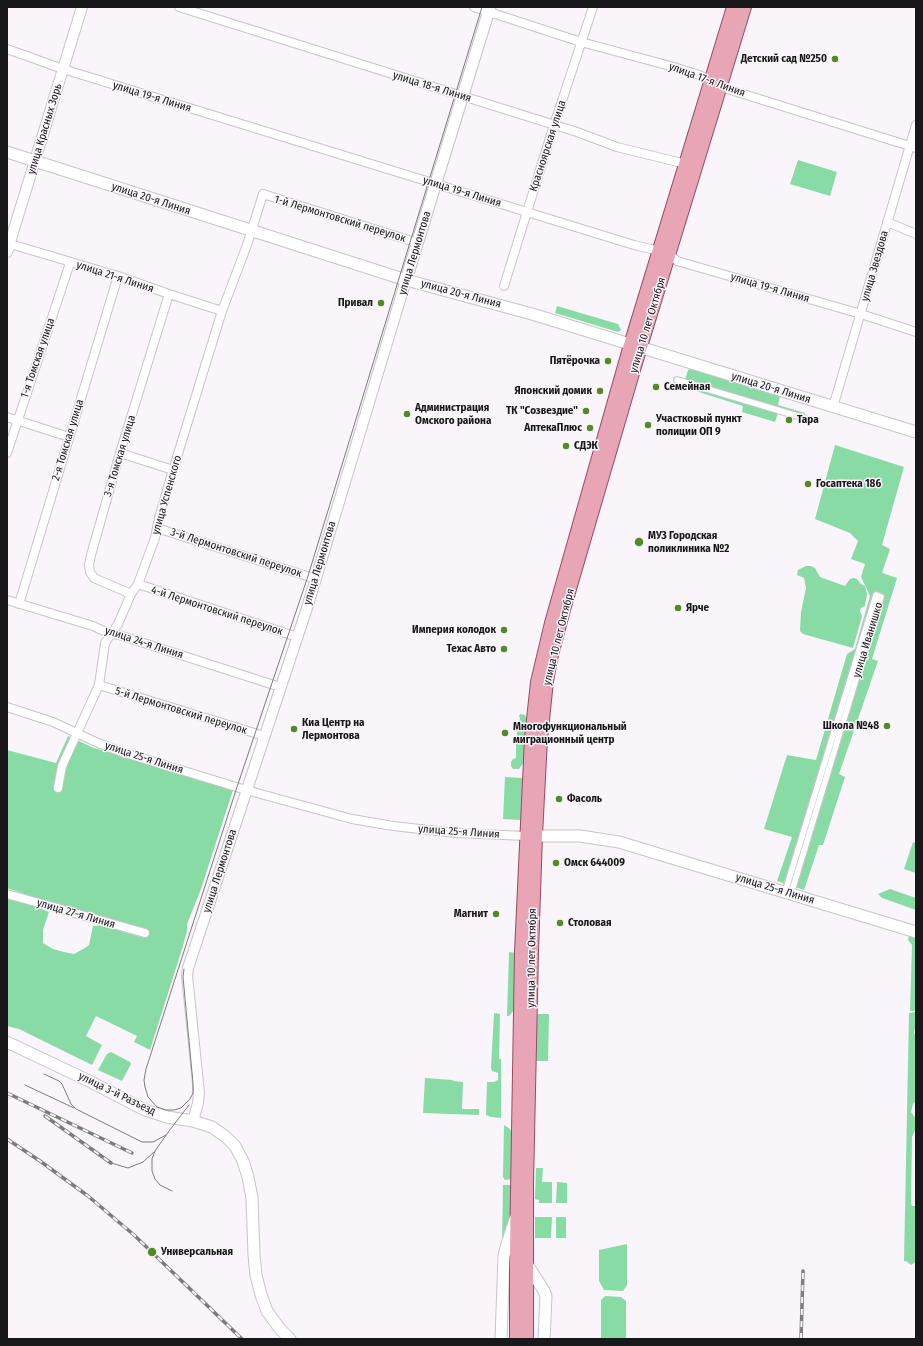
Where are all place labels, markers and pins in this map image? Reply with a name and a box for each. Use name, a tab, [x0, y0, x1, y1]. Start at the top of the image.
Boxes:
place label: Детский сад №250	[741, 52, 827, 66]
marker: Детский сад №250	[830, 54, 840, 64]
place label: Привал	[338, 296, 373, 310]
marker: Привал	[376, 298, 386, 308]
place label: Пятёрочка	[550, 354, 600, 368]
marker: Пятёрочка	[603, 356, 613, 366]
place label: Семейная	[664, 380, 710, 394]
marker: Семейная	[651, 382, 661, 392]
place label: Японский домик	[514, 384, 592, 398]
marker: Японский домик	[595, 386, 605, 396]
place label: Администрация Омского района	[415, 401, 491, 427]
place label: ТК "Созвездие"	[506, 404, 578, 418]
marker: ТК "Созвездие"	[581, 406, 591, 416]
marker: Администрация Омского района	[402, 409, 412, 419]
place label: Участковый пункт полиции ОП 9	[656, 412, 742, 438]
place label: Тара	[797, 413, 819, 427]
marker: Тара	[784, 415, 794, 425]
marker: Участковый пункт полиции ОП 9	[643, 420, 653, 430]
place label: АптекаПлюс	[524, 421, 582, 435]
marker: АптекаПлюс	[585, 423, 595, 433]
place label: СДЭК	[574, 439, 598, 453]
marker: СДЭК	[561, 441, 571, 451]
place label: Госаптека 186	[816, 477, 881, 491]
marker: Госаптека 186	[803, 479, 813, 489]
place label: МУЗ Городская поликлиника №2	[648, 529, 729, 555]
marker: МУЗ Городская поликлиника №2	[633, 536, 645, 548]
place label: Ярче	[686, 601, 709, 615]
marker: Ярче	[673, 603, 683, 613]
place label: Империя колодок	[412, 623, 496, 637]
marker: Империя колодок	[499, 625, 509, 635]
place label: Техас Авто	[447, 642, 496, 656]
marker: Техас Авто	[499, 644, 509, 654]
place label: Киа Центр на Лермонтова	[302, 716, 364, 742]
place label: Школа №48	[823, 719, 879, 733]
place label: Многофункциональный миграционный центр	[513, 720, 627, 746]
marker: Школа №48	[882, 721, 892, 731]
marker: Киа Центр на Лермонтова	[289, 724, 299, 734]
marker: Многофункциональный миграционный центр	[500, 728, 510, 738]
place label: Фасоль	[567, 792, 602, 806]
marker: Фасоль	[554, 794, 564, 804]
place label: Омск 644009	[564, 856, 625, 870]
marker: Омск 644009	[551, 858, 561, 868]
place label: Магнит	[454, 907, 488, 921]
marker: Магнит	[491, 909, 501, 919]
place label: Столовая	[568, 916, 612, 930]
marker: Столовая	[555, 918, 565, 928]
place label: Универсальная	[161, 1245, 233, 1259]
marker: Универсальная	[146, 1246, 158, 1258]

